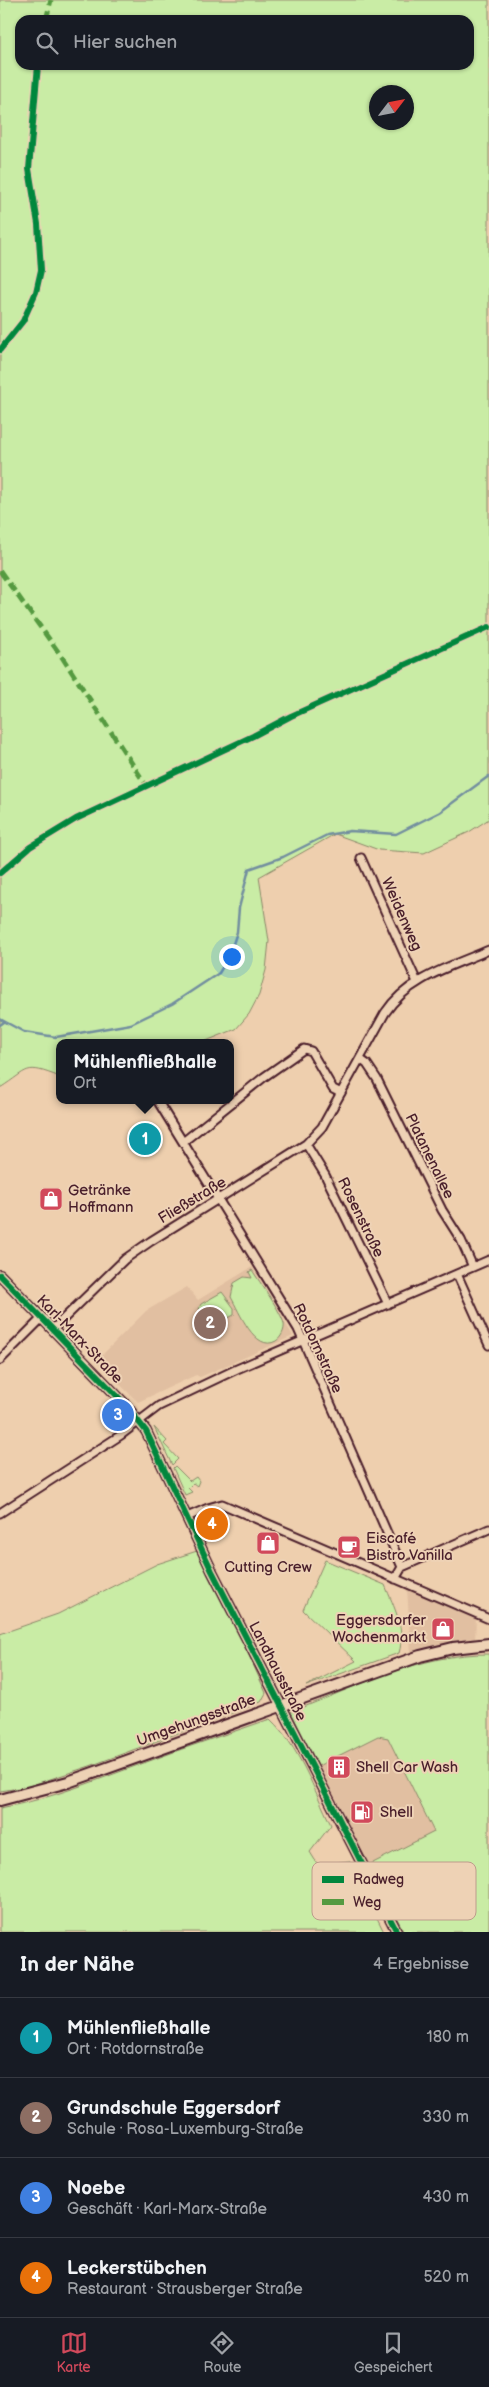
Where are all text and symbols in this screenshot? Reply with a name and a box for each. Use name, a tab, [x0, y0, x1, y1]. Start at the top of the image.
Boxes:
search box	[15, 15, 474, 70]
icon: search	[33, 29, 61, 57]
text: Hier suchen	[73, 31, 177, 54]
north arrow	[369, 85, 414, 130]
street label: Weidenweg	[377, 874, 426, 954]
your location	[219, 944, 245, 970]
popup	[56, 1039, 234, 1104]
text: Mühlenfließhalle	[73, 1051, 217, 1074]
text: Ort	[73, 1074, 96, 1093]
street label: Platanenallee	[401, 1110, 458, 1202]
pin: 1	[129, 1120, 161, 1158]
street label: Fließstraße	[155, 1173, 230, 1228]
street label: Rosenstraße	[333, 1174, 388, 1261]
place label: Getränke Hoffmann	[68, 1181, 133, 1217]
shop icon: Getränke Hoffmann	[38, 1186, 64, 1212]
street label: Karl-Marx-Straße	[32, 1291, 127, 1388]
street label: Rotdornstraße	[288, 1300, 347, 1396]
pin: 2	[194, 1304, 226, 1342]
pin: 3	[102, 1396, 134, 1434]
pin: 4	[196, 1505, 228, 1543]
place label: Eiscafé Bistro Vanilla	[366, 1529, 453, 1565]
shop icon: Cutting Crew	[255, 1530, 281, 1556]
cafe icon: Eiscafé Bistro Vanilla	[336, 1534, 362, 1560]
place label: Cutting Crew	[224, 1558, 312, 1577]
place label: Eggersdorfer Wochenmarkt	[332, 1611, 427, 1647]
shop icon: Eggersdorfer Wochenmarkt	[430, 1616, 456, 1642]
street label: Landhausstraße	[244, 1618, 311, 1724]
street label: Umgehungsstraße	[134, 1690, 258, 1751]
building icon: Shell Car Wash	[326, 1754, 352, 1780]
place label: Shell Car Wash	[356, 1758, 458, 1777]
fuel station icon: Shell	[349, 1799, 375, 1825]
place label: Shell	[380, 1803, 413, 1822]
legend	[312, 1862, 476, 1920]
text: Radweg	[353, 1871, 404, 1888]
text: Weg	[353, 1894, 381, 1911]
text: In der Nähe	[20, 1952, 134, 1977]
text: 4 Ergebnisse	[373, 1955, 469, 1974]
text: Mühlenfließhalle	[67, 2017, 210, 2040]
text: 1	[33, 2028, 39, 2047]
text: 180 m	[427, 2028, 469, 2047]
text: Ort · Rotdornstraße	[67, 2040, 204, 2059]
text: Grundschule Eggersdorf	[67, 2097, 280, 2120]
text: 2	[31, 2108, 41, 2127]
text: 330 m	[422, 2108, 469, 2127]
text: Schule · Rosa-Luxemburg-Straße	[67, 2120, 303, 2139]
text: Noebe	[67, 2177, 125, 2200]
text: 3	[31, 2188, 41, 2207]
text: 430 m	[422, 2188, 469, 2207]
text: Geschäft · Karl-Marx-Straße	[67, 2200, 267, 2219]
text: Leckerstübchen	[67, 2257, 207, 2280]
text: 4	[31, 2268, 41, 2287]
text: 520 m	[423, 2268, 469, 2287]
text: Restaurant · Strausberger Straße	[67, 2280, 303, 2299]
tab: Karte	[56, 2329, 91, 2376]
tab: Route	[203, 2329, 241, 2376]
tab: Gespeichert	[354, 2329, 433, 2376]

